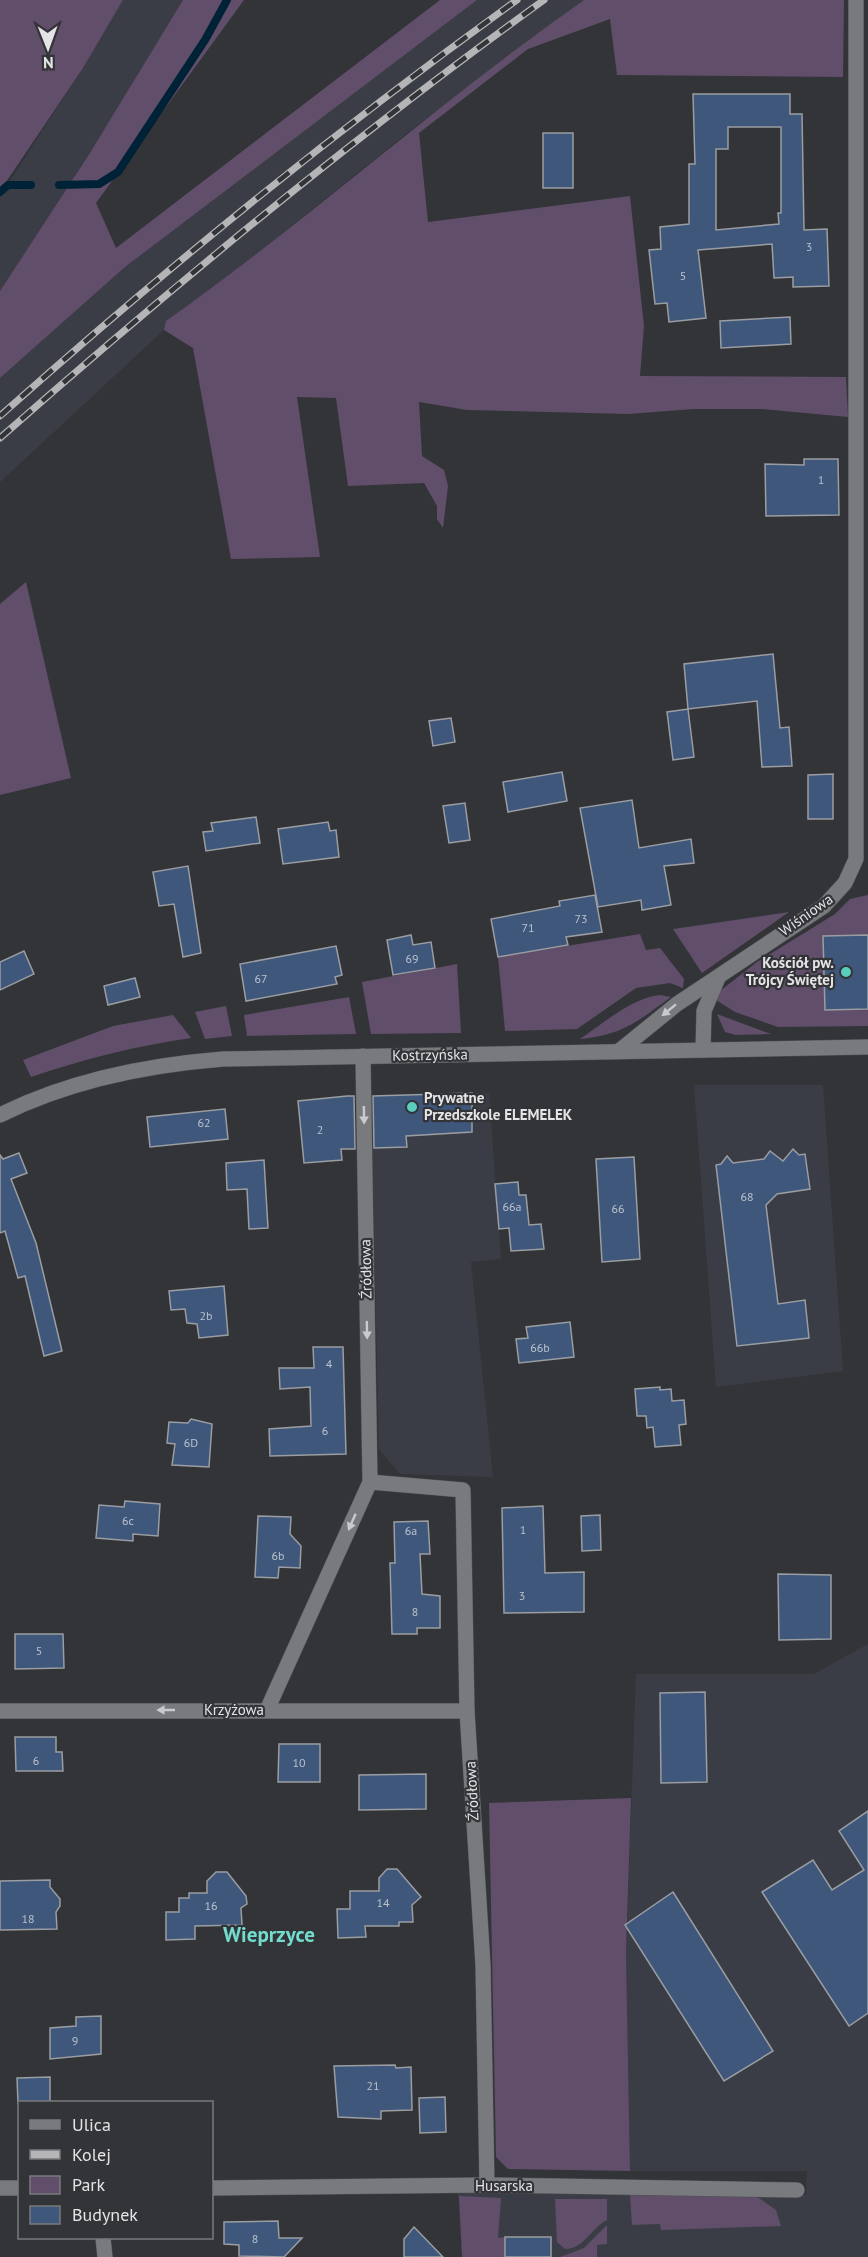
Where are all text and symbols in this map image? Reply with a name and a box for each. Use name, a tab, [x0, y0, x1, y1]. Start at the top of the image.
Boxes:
north arrow	[18, 18, 78, 78]
text: N	[43, 53, 54, 73]
house number: 3	[806, 239, 812, 254]
house number: 5	[680, 268, 686, 283]
house number: 1	[818, 472, 824, 487]
street label: Wiśniowa	[775, 889, 836, 940]
house number: 73	[574, 911, 588, 926]
house number: 71	[521, 920, 535, 935]
house number: 69	[405, 951, 419, 966]
place label: Kościół pw. Trójcy Świętej	[746, 953, 834, 989]
marker: Kościół pw. Trójcy Świętej	[839, 965, 853, 979]
house number: 67	[254, 971, 268, 986]
one-way arrow	[662, 1004, 677, 1016]
street label: Kostrzyńska	[392, 1044, 468, 1065]
place label: Prywatne Przedszkole ELEMELEK	[424, 1088, 573, 1124]
marker: Prywatne Przedszkole ELEMELEK	[405, 1100, 419, 1114]
one-way arrow	[359, 1105, 369, 1124]
house number: 62	[197, 1115, 211, 1130]
house number: 2	[317, 1122, 323, 1137]
house number: 68	[740, 1189, 754, 1204]
house number: 66a	[502, 1199, 522, 1214]
house number: 66	[611, 1201, 625, 1216]
street label: Źródłowa	[355, 1239, 376, 1299]
house number: 2b	[199, 1308, 213, 1323]
one-way arrow	[363, 1321, 372, 1340]
house number: 66b	[530, 1340, 550, 1355]
house number: 4	[326, 1356, 333, 1371]
house number: 6	[322, 1423, 328, 1438]
house number: 6D	[184, 1435, 198, 1450]
house number: 6c	[122, 1513, 135, 1528]
one-way arrow	[347, 1513, 357, 1531]
house number: 1	[520, 1522, 526, 1537]
house number: 6a	[405, 1523, 417, 1538]
house number: 6b	[271, 1548, 285, 1563]
house number: 3	[519, 1588, 525, 1603]
house number: 8	[412, 1604, 418, 1619]
house number: 5	[36, 1643, 42, 1658]
street label: Krzyżowa	[204, 1700, 264, 1719]
one-way arrow	[157, 1705, 176, 1715]
house number: 6	[33, 1753, 39, 1768]
house number: 10	[292, 1755, 306, 1770]
street label: Źródłowa	[460, 1761, 483, 1821]
house number: 14	[376, 1895, 390, 1910]
house number: 16	[204, 1898, 218, 1913]
house number: 18	[21, 1911, 35, 1926]
district label: Wieprzyce	[223, 1921, 315, 1948]
house number: 9	[72, 2033, 78, 2048]
house number: 21	[366, 2078, 380, 2093]
legend	[18, 2101, 213, 2239]
text: Ulica	[72, 2113, 111, 2136]
text: Kolej	[72, 2143, 111, 2166]
text: Park	[72, 2173, 105, 2196]
street label: Husarska	[475, 2176, 533, 2195]
text: Budynek	[72, 2203, 138, 2226]
house number: 8	[252, 2231, 258, 2246]

